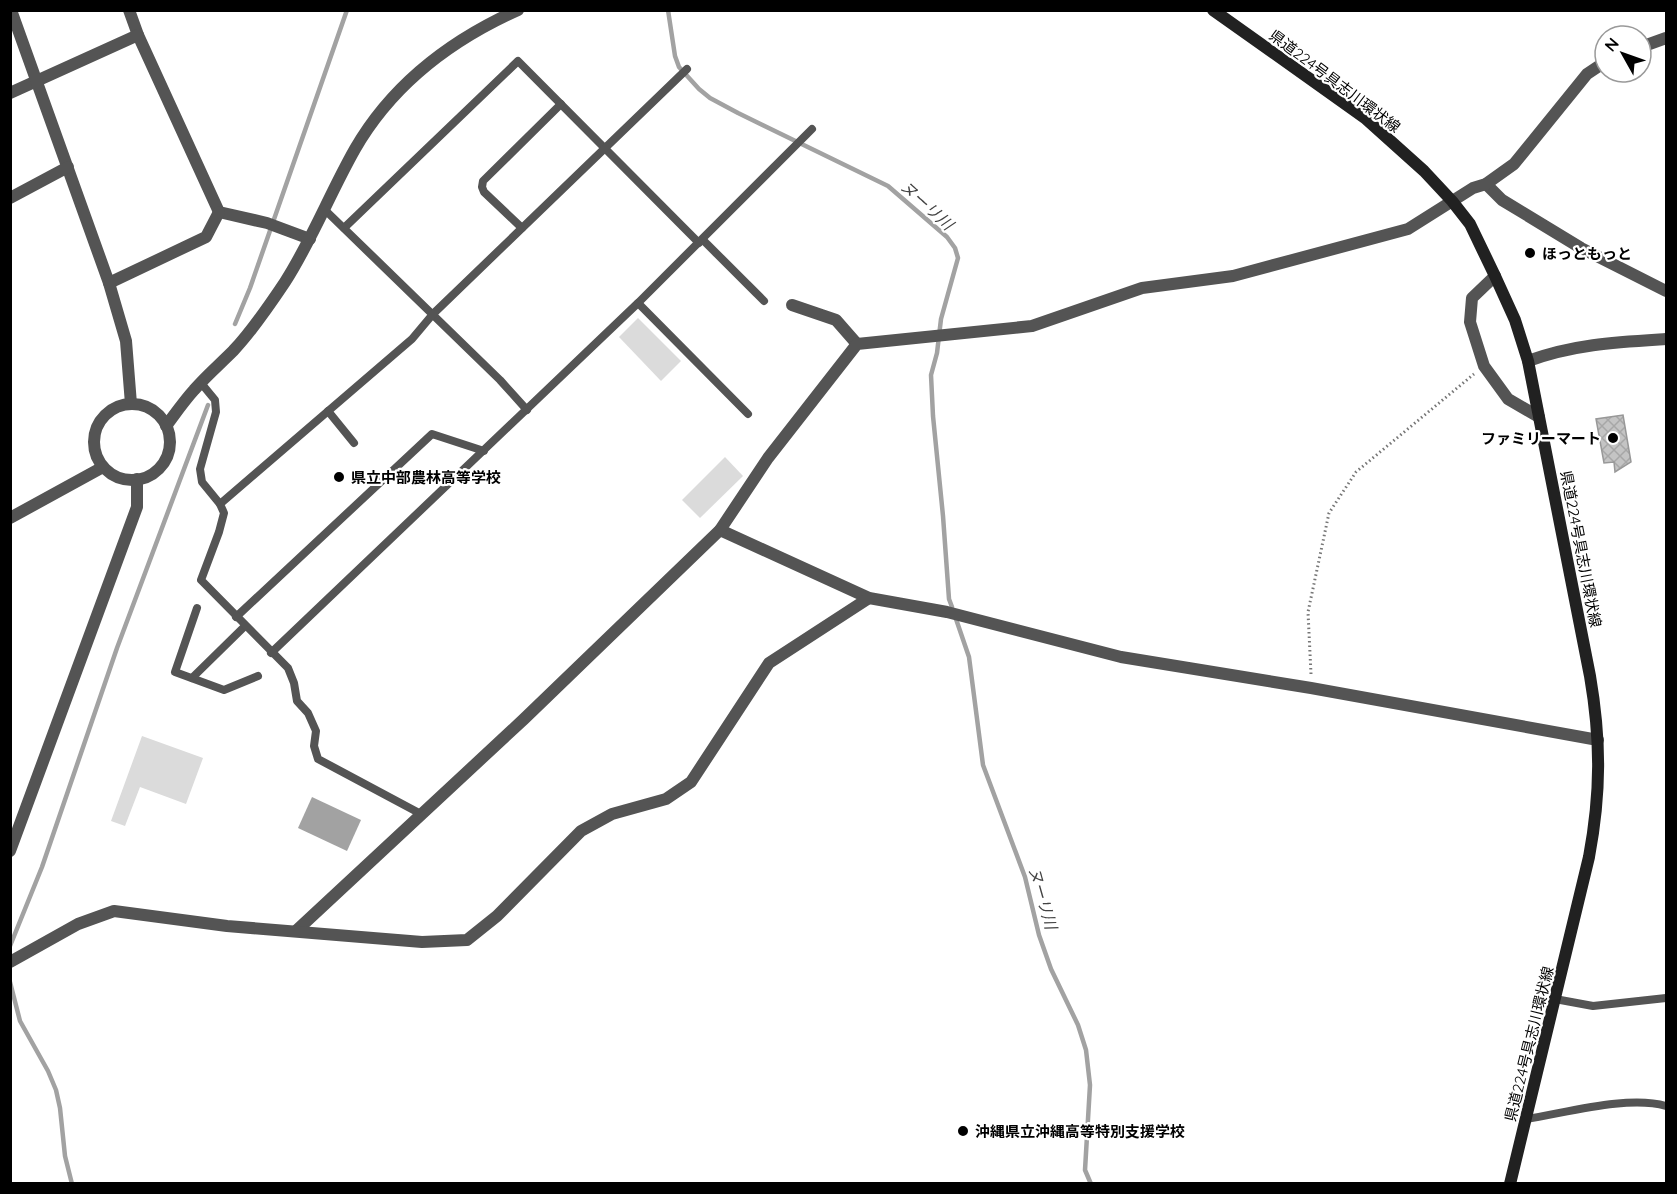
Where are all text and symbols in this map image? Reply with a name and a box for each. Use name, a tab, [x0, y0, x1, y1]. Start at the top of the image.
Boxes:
north arrow	[1593, 24, 1653, 84]
street label: 県道224号具志川環状線	[1266, 25, 1404, 137]
text: N	[1600, 33, 1623, 55]
water label: ヌーリ川	[897, 176, 959, 235]
place label: ほっともっと	[1542, 244, 1632, 263]
marker: ほっともっと	[1523, 246, 1537, 260]
place label: ファミリーマート	[1481, 429, 1601, 448]
marker: ファミリーマート	[1606, 431, 1620, 445]
place label: 県立中部農林高等学校	[351, 468, 501, 487]
street label: 県道224号具志川環状線	[1556, 469, 1606, 629]
marker: 県立中部農林高等学校	[332, 470, 346, 484]
water label: ヌーリ川	[1025, 864, 1062, 933]
street label: 県道224号具志川環状線	[1501, 964, 1557, 1124]
place label: 沖縄県立沖縄高等特別支援学校	[975, 1122, 1185, 1141]
marker: 沖縄県立沖縄高等特別支援学校	[956, 1124, 970, 1138]

